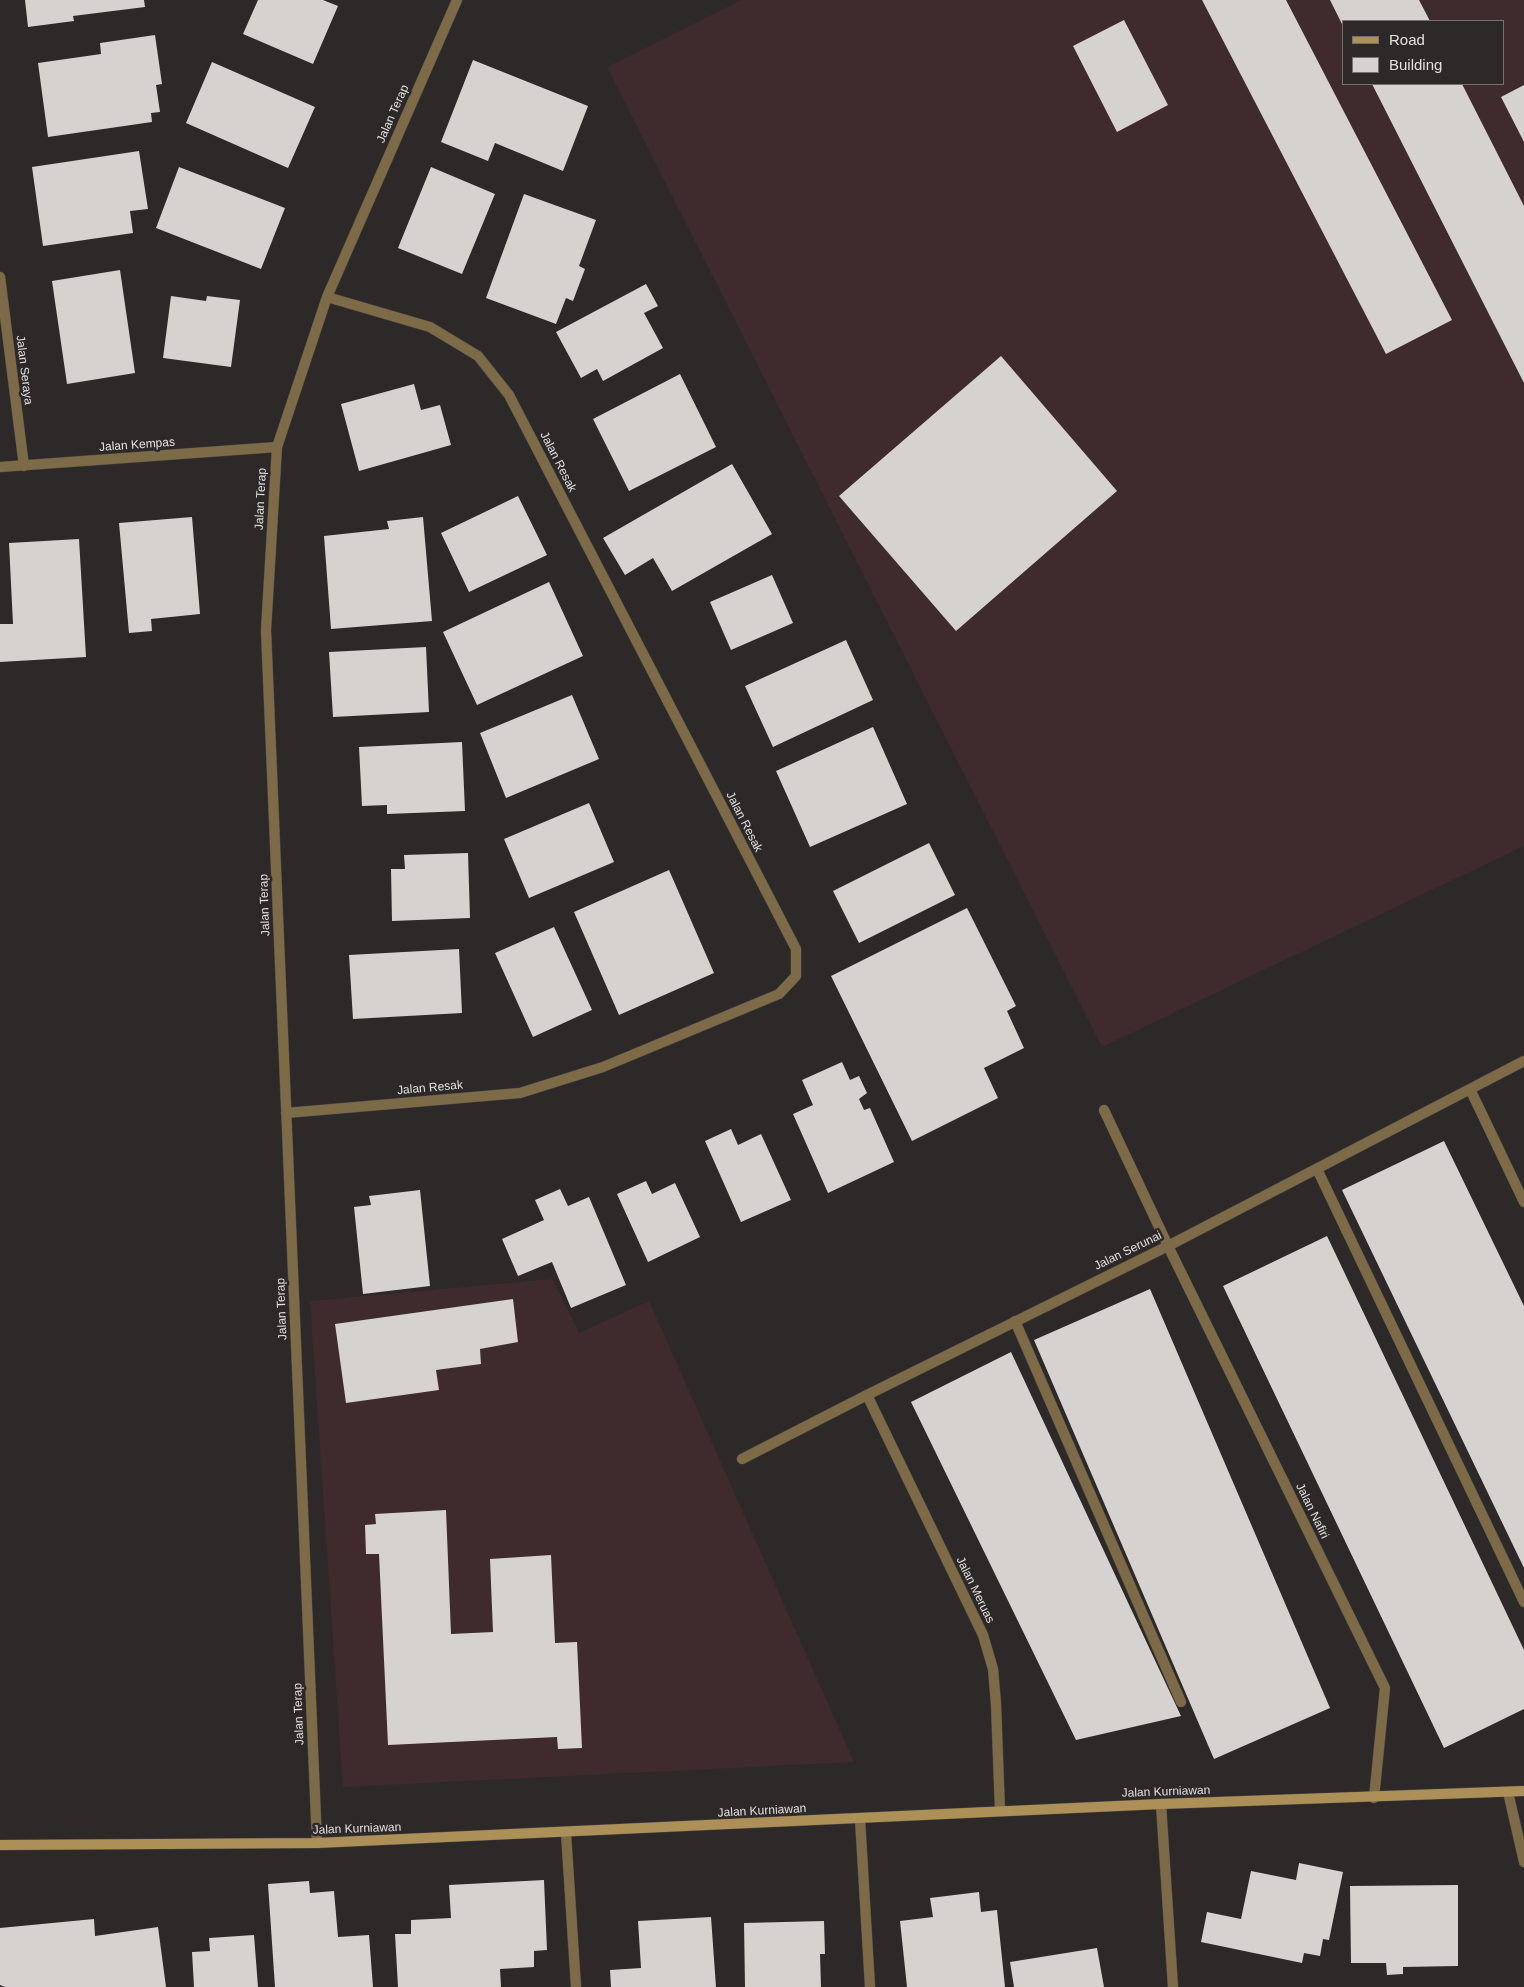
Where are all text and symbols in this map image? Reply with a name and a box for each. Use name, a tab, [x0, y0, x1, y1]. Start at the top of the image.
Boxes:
legend	[1342, 20, 1504, 85]
text: Road	[1389, 31, 1425, 48]
text: Building	[1389, 56, 1442, 73]
street label: Jalan Terap	[374, 83, 412, 145]
street label: Jalan Seraya	[13, 334, 35, 406]
street label: Jalan Resak	[537, 429, 579, 495]
street label: Jalan Kempas	[99, 435, 175, 455]
street label: Jalan Terap	[252, 468, 270, 530]
street label: Jalan Resak	[723, 789, 765, 855]
street label: Jalan Terap	[257, 874, 273, 936]
street label: Jalan Resak	[396, 1078, 464, 1098]
street label: Jalan Serunai	[1092, 1228, 1164, 1274]
street label: Jalan Terap	[274, 1278, 290, 1340]
street label: Jalan Nafiri	[1292, 1481, 1332, 1541]
street label: Jalan Meruas	[953, 1554, 997, 1626]
street label: Jalan Terap	[291, 1683, 307, 1745]
street label: Jalan Kurniawan	[1121, 1783, 1211, 1801]
street label: Jalan Kurniawan	[717, 1801, 807, 1821]
street label: Jalan Kurniawan	[312, 1820, 402, 1838]

